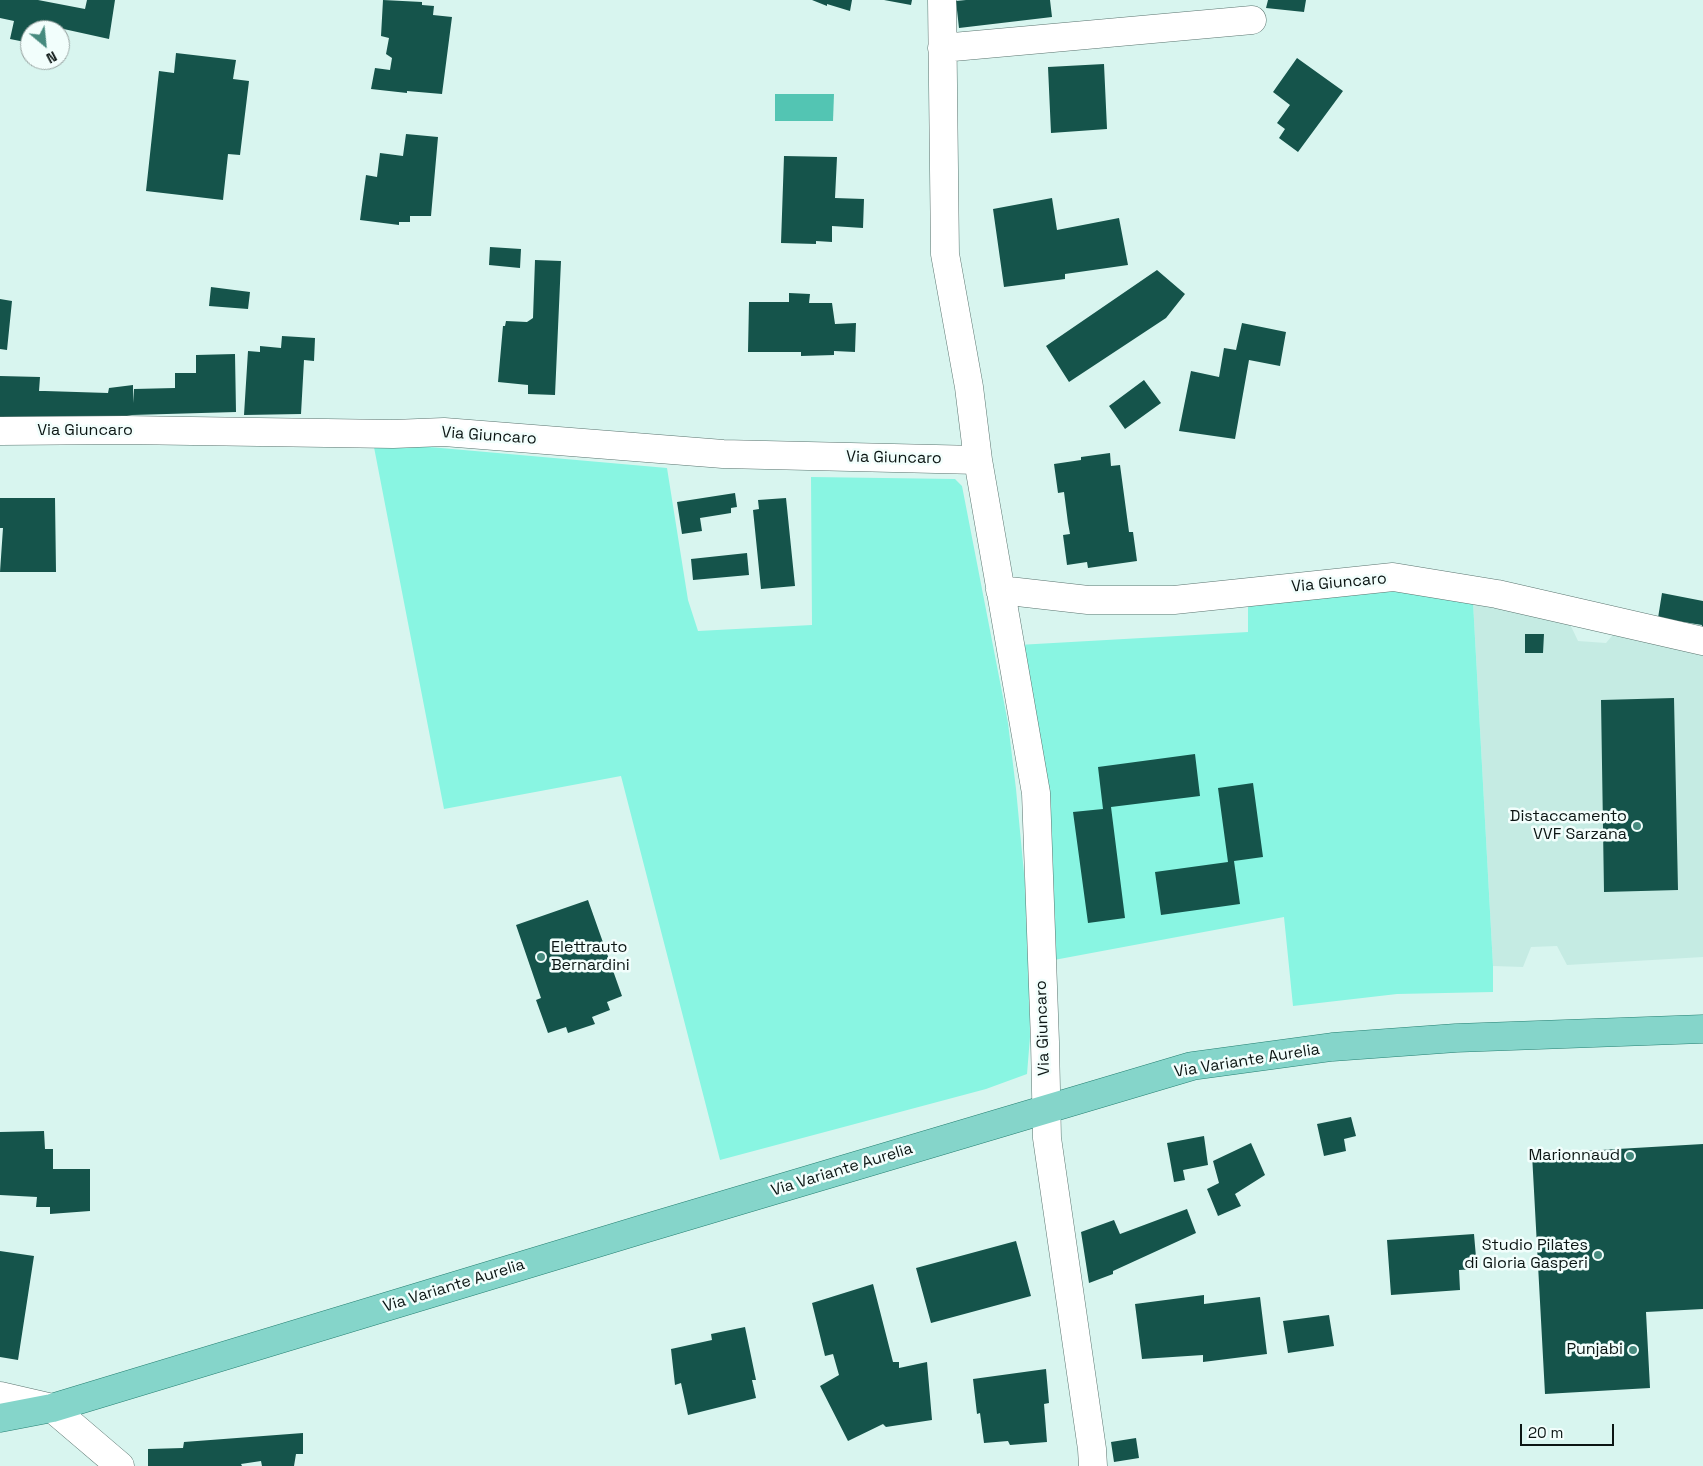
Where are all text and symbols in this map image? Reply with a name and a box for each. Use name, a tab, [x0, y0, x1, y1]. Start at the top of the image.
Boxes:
north arrow	[20, 20, 70, 70]
text: N	[43, 47, 60, 68]
street label: Via Giuncaro	[37, 421, 133, 441]
street label: Via Giuncaro	[441, 423, 537, 449]
street label: Via Giuncaro	[846, 448, 942, 468]
street label: Via Giuncaro	[1291, 569, 1387, 597]
place label: Distaccamento VVF Sarzana	[1510, 807, 1627, 845]
marker: Distaccamento VVF Sarzana	[1631, 820, 1643, 832]
place label: Elettrauto Bernardini	[551, 938, 630, 976]
marker: Elettrauto Bernardini	[535, 951, 547, 963]
street label: Via Giuncaro	[1032, 980, 1054, 1076]
street label: Via Variante Aurelia	[1173, 1040, 1321, 1082]
street label: Via Variante Aurelia	[769, 1139, 915, 1201]
place label: Marionnaud	[1528, 1146, 1620, 1166]
marker: Marionnaud	[1624, 1150, 1636, 1162]
place label: Studio Pilates di Gloria Gasperi	[1464, 1236, 1588, 1274]
marker: Studio Pilates di Gloria Gasperi	[1592, 1249, 1604, 1261]
street label: Via Variante Aurelia	[381, 1255, 527, 1317]
place label: Punjabi	[1566, 1340, 1623, 1360]
marker: Punjabi	[1627, 1344, 1639, 1356]
scale bar	[1523, 1414, 1617, 1446]
text: 20 m	[1528, 1423, 1563, 1442]

